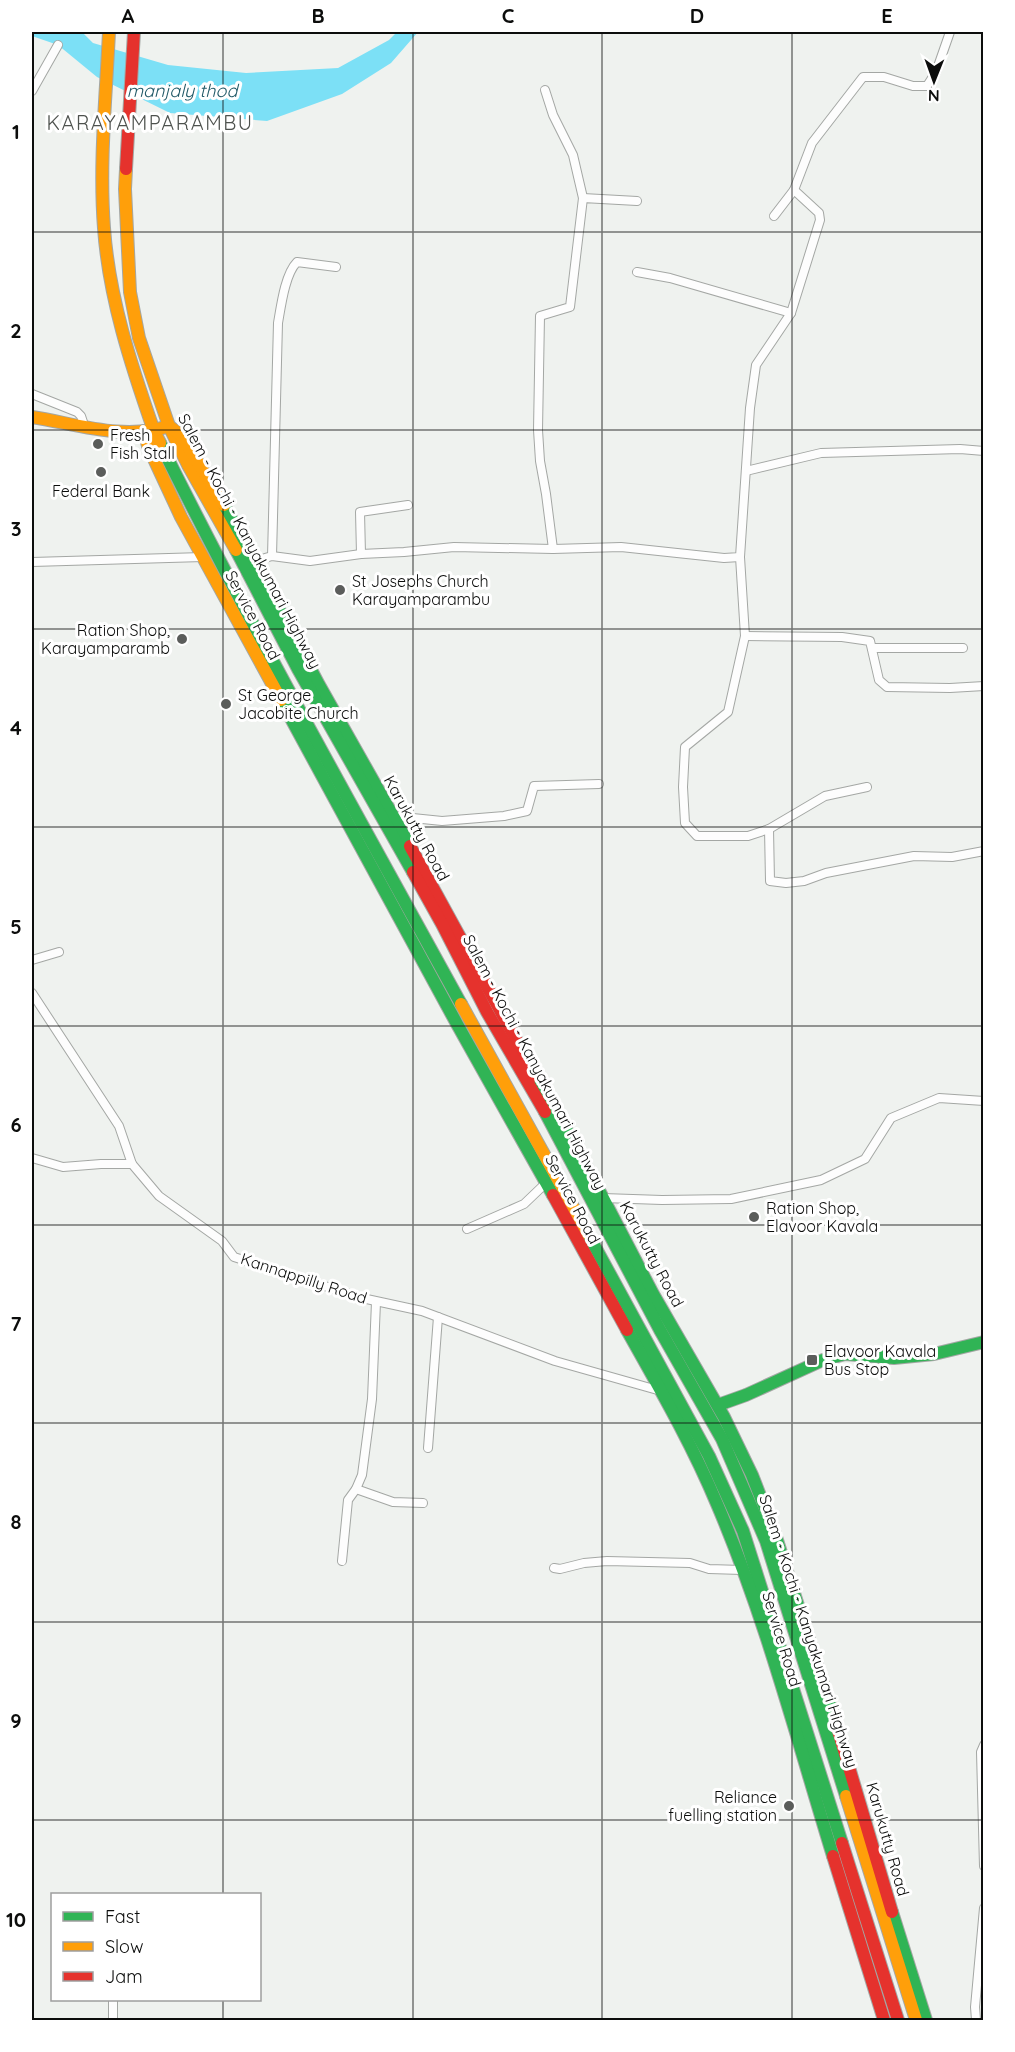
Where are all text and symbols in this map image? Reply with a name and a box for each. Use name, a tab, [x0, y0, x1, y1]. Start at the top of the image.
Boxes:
text: A	[122, 3, 135, 28]
text: B	[311, 3, 325, 28]
text: C	[502, 3, 515, 28]
text: D	[690, 3, 704, 28]
text: E	[881, 3, 893, 28]
north arrow	[904, 51, 964, 111]
water label: manjaly thod	[127, 79, 239, 102]
text: N	[928, 86, 940, 106]
district label: KARAYAMPARAMBU	[47, 110, 253, 135]
text: 1	[12, 119, 20, 144]
text: 2	[10, 318, 22, 343]
street label: Salem - Kochi - Kanyakumari Highway	[174, 410, 326, 672]
place label: Fresh Fish Stall	[110, 425, 175, 463]
marker: Fresh Fish Stall	[91, 437, 105, 451]
marker: Federal Bank	[94, 465, 108, 479]
place label: Federal Bank	[52, 481, 150, 501]
text: 3	[11, 516, 21, 541]
street label: Service Road	[221, 567, 285, 663]
place label: St Josephs Church Karayamparambu	[352, 571, 490, 609]
marker: St Josephs Church Karayamparambu	[333, 583, 347, 597]
place label: Ration Shop, Karayamparamb	[41, 620, 170, 658]
marker: Ration Shop, Karayamparamb	[175, 632, 189, 646]
place label: St George Jacobite Church	[238, 685, 359, 723]
marker: St George Jacobite Church	[219, 697, 233, 711]
text: 4	[10, 715, 22, 740]
street label: Karukutty Road	[380, 772, 454, 884]
text: 5	[10, 914, 22, 939]
street label: Salem - Kochi - Kanyakumari Highway	[459, 931, 611, 1193]
text: 6	[10, 1112, 22, 1137]
street label: Service Road	[541, 1151, 605, 1247]
street label: Karukutty Road	[616, 1197, 688, 1311]
place label: Ration Shop, Elavoor Kavala	[766, 1198, 878, 1236]
marker: Ration Shop, Elavoor Kavala	[747, 1210, 761, 1224]
street label: Kannappilly Road	[238, 1248, 370, 1308]
text: 7	[11, 1311, 22, 1336]
place label: Elavoor Kavala Bus Stop	[824, 1341, 936, 1379]
marker: Elavoor Kavala Bus Stop	[805, 1353, 819, 1367]
street label: Salem - Kochi - Kanyakumari Highway	[755, 1492, 863, 1770]
text: 8	[11, 1509, 22, 1534]
street label: Service Road	[758, 1589, 806, 1689]
text: 9	[10, 1708, 22, 1733]
street label: Karukutty Road	[862, 1780, 914, 1898]
place label: Reliance fuelling station	[668, 1787, 777, 1825]
marker: Reliance fuelling station	[782, 1799, 796, 1813]
legend	[51, 1893, 261, 2001]
text: Fast	[105, 1905, 140, 1928]
text: 10	[6, 1907, 26, 1932]
text: Slow	[105, 1935, 143, 1958]
text: Jam	[105, 1965, 143, 1988]

